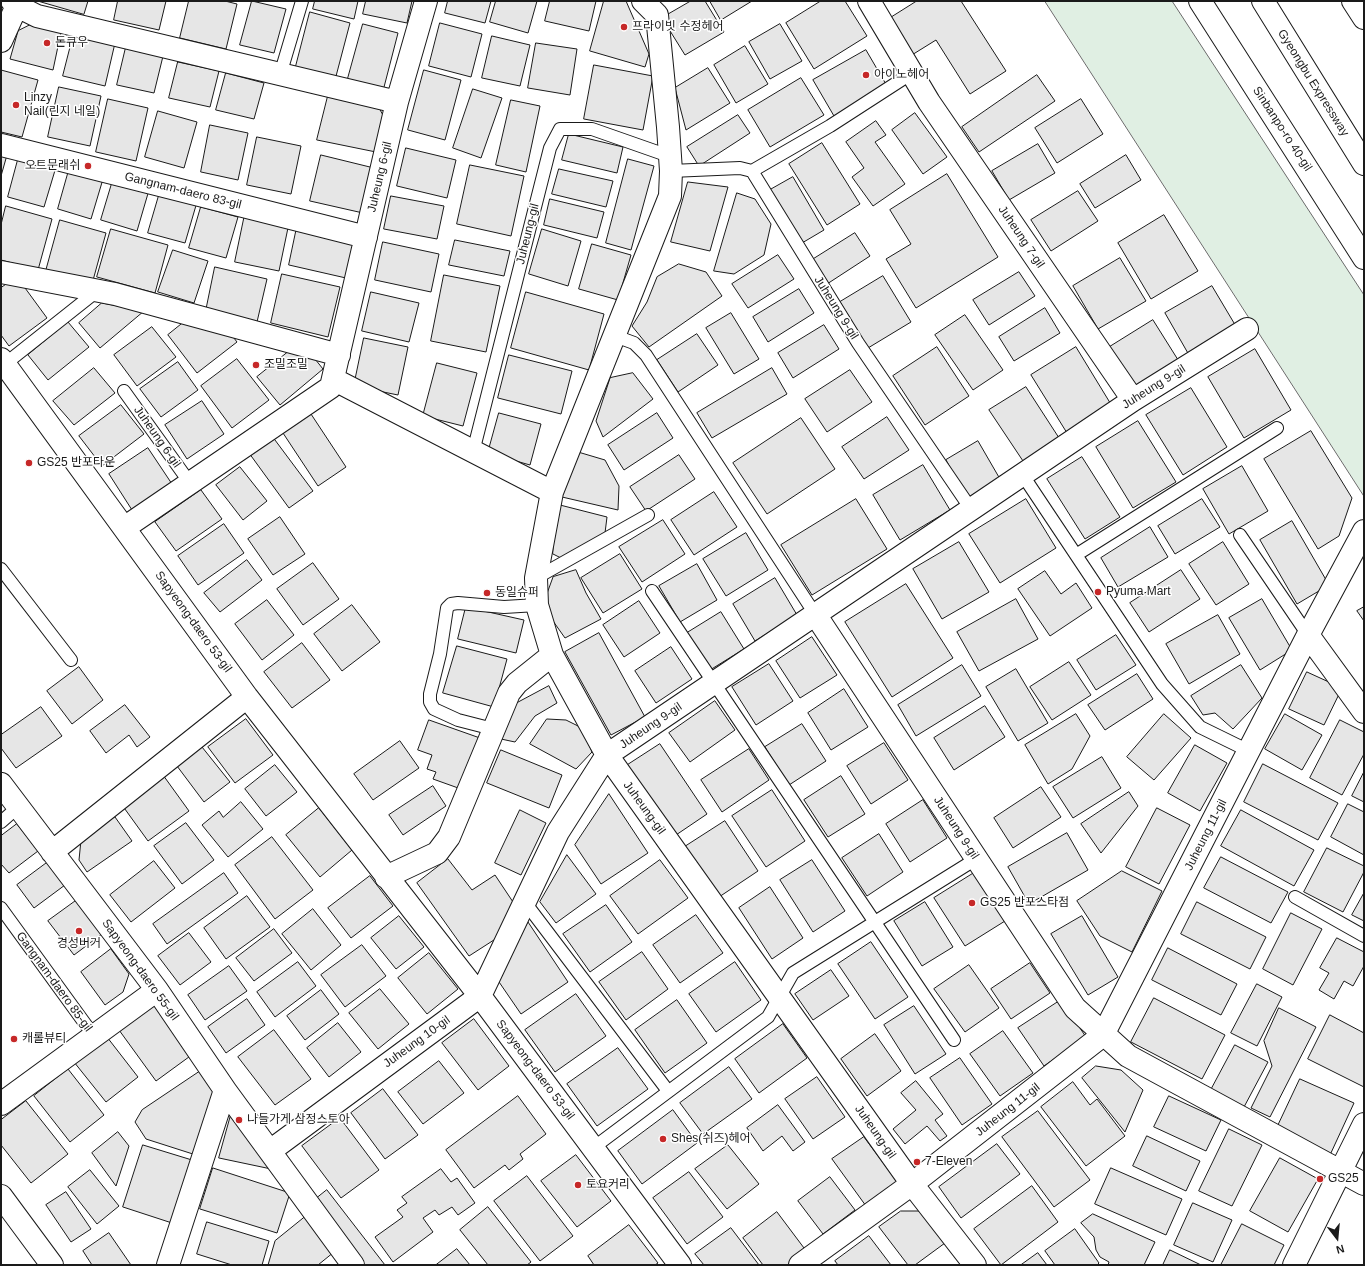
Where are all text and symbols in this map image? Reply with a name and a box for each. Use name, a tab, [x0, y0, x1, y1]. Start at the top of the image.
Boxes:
place label: 프라이빗 수정헤어	[632, 20, 724, 34]
marker: 프라이빗 수정헤어	[619, 22, 629, 32]
street label: Gyeongbu Expressway	[1274, 27, 1352, 139]
place label: 돈큐우	[55, 36, 88, 50]
marker: 돈큐우	[42, 38, 52, 48]
place label: 아이노헤어	[874, 68, 929, 82]
marker: 아이노헤어	[861, 70, 871, 80]
street label: Sinbanpo-ro 40-gil	[1249, 84, 1315, 174]
place label: Linzy Nail(린지 네일)	[24, 91, 100, 119]
marker: Linzy Nail(린지 네일)	[11, 100, 21, 110]
street label: Juheung 6-gil	[365, 140, 395, 214]
place label: 오트문래쉬	[25, 159, 80, 173]
marker: 오트문래쉬	[83, 161, 93, 171]
street label: Gangnam-daero 83-gil	[123, 169, 243, 213]
street label: Juheung-gil	[514, 202, 542, 266]
street label: Juheung 7-gil	[995, 203, 1047, 271]
street label: Juheung 9-gil	[811, 274, 861, 342]
place label: 조밀조밀	[264, 358, 308, 372]
marker: 조밀조밀	[251, 360, 261, 370]
street label: Juheung 9-gil	[1120, 362, 1188, 412]
street label: Juheung 6-gil	[130, 403, 184, 471]
place label: GS25 반포타운	[37, 456, 115, 470]
marker: GS25 반포타운	[24, 458, 34, 468]
street label: Sapyeong-daero 53-gil	[151, 569, 235, 675]
place label: Pyuma Mart	[1106, 585, 1171, 599]
place label: 동일슈퍼	[495, 586, 539, 600]
marker: Pyuma Mart	[1093, 587, 1103, 597]
marker: 동일슈퍼	[482, 588, 492, 598]
street label: Juheung 9-gil	[617, 700, 685, 752]
street label: Juheung-gil	[620, 779, 668, 837]
street label: Juheung 9-gil	[930, 794, 982, 862]
street label: Juheung 11-gil	[1182, 797, 1230, 873]
place label: GS25 반포스타점	[980, 896, 1069, 910]
marker: GS25 반포스타점	[967, 898, 977, 908]
street label: Sapyeong-daero 55-gil	[98, 917, 182, 1023]
marker: 경성버거	[74, 926, 84, 936]
street label: Gangnam-daero 85-gil	[13, 929, 95, 1035]
place label: 경성버거	[57, 937, 101, 951]
street label: Juheung 10-gil	[381, 1013, 453, 1071]
street label: Sapyeong-daero 53-gil	[493, 1017, 577, 1123]
place label: 캐롤뷰티	[22, 1032, 66, 1046]
marker: 캐롤뷰티	[9, 1034, 19, 1044]
street label: Juheung 11-gil	[973, 1080, 1043, 1140]
street label: Juheung-gil	[851, 1102, 899, 1162]
place label: 나들가게 삼정스토아	[247, 1113, 350, 1127]
marker: 나들가게 삼정스토아	[234, 1115, 244, 1125]
place label: Shes(쉬즈)헤어	[671, 1132, 751, 1146]
marker: Shes(쉬즈)헤어	[658, 1134, 668, 1144]
place label: 7-Eleven	[925, 1155, 972, 1169]
marker: 7-Eleven	[912, 1157, 922, 1167]
place label: GS25	[1328, 1172, 1359, 1186]
marker: GS25	[1315, 1174, 1325, 1184]
place label: 토요커리	[586, 1178, 630, 1192]
marker: 토요커리	[573, 1180, 583, 1190]
north arrow	[1317, 1218, 1357, 1258]
text: N	[1335, 1243, 1346, 1256]

